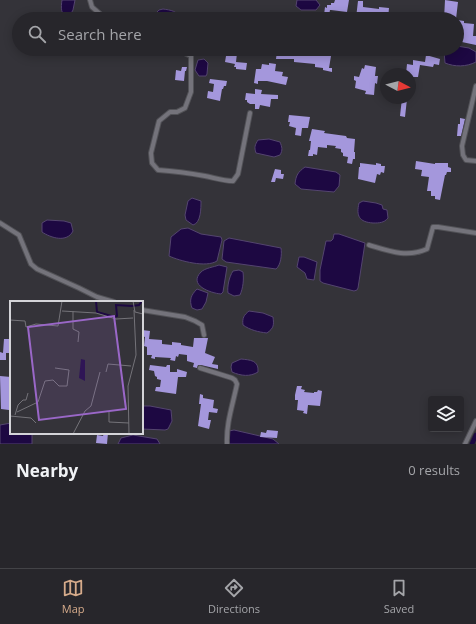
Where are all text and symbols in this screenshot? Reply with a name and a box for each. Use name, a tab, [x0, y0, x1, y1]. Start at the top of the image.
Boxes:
search box	[12, 12, 464, 56]
icon: search	[26, 23, 48, 45]
text: Search here	[58, 24, 142, 44]
north arrow	[380, 68, 416, 104]
inset map	[10, 301, 143, 434]
map controls	[428, 396, 464, 432]
button: layers	[428, 396, 464, 432]
text: Nearby	[16, 459, 78, 482]
text: 0 results	[408, 461, 460, 479]
tab: Map	[62, 577, 85, 616]
tab: Directions	[208, 577, 260, 616]
tab: Saved	[384, 577, 414, 616]

